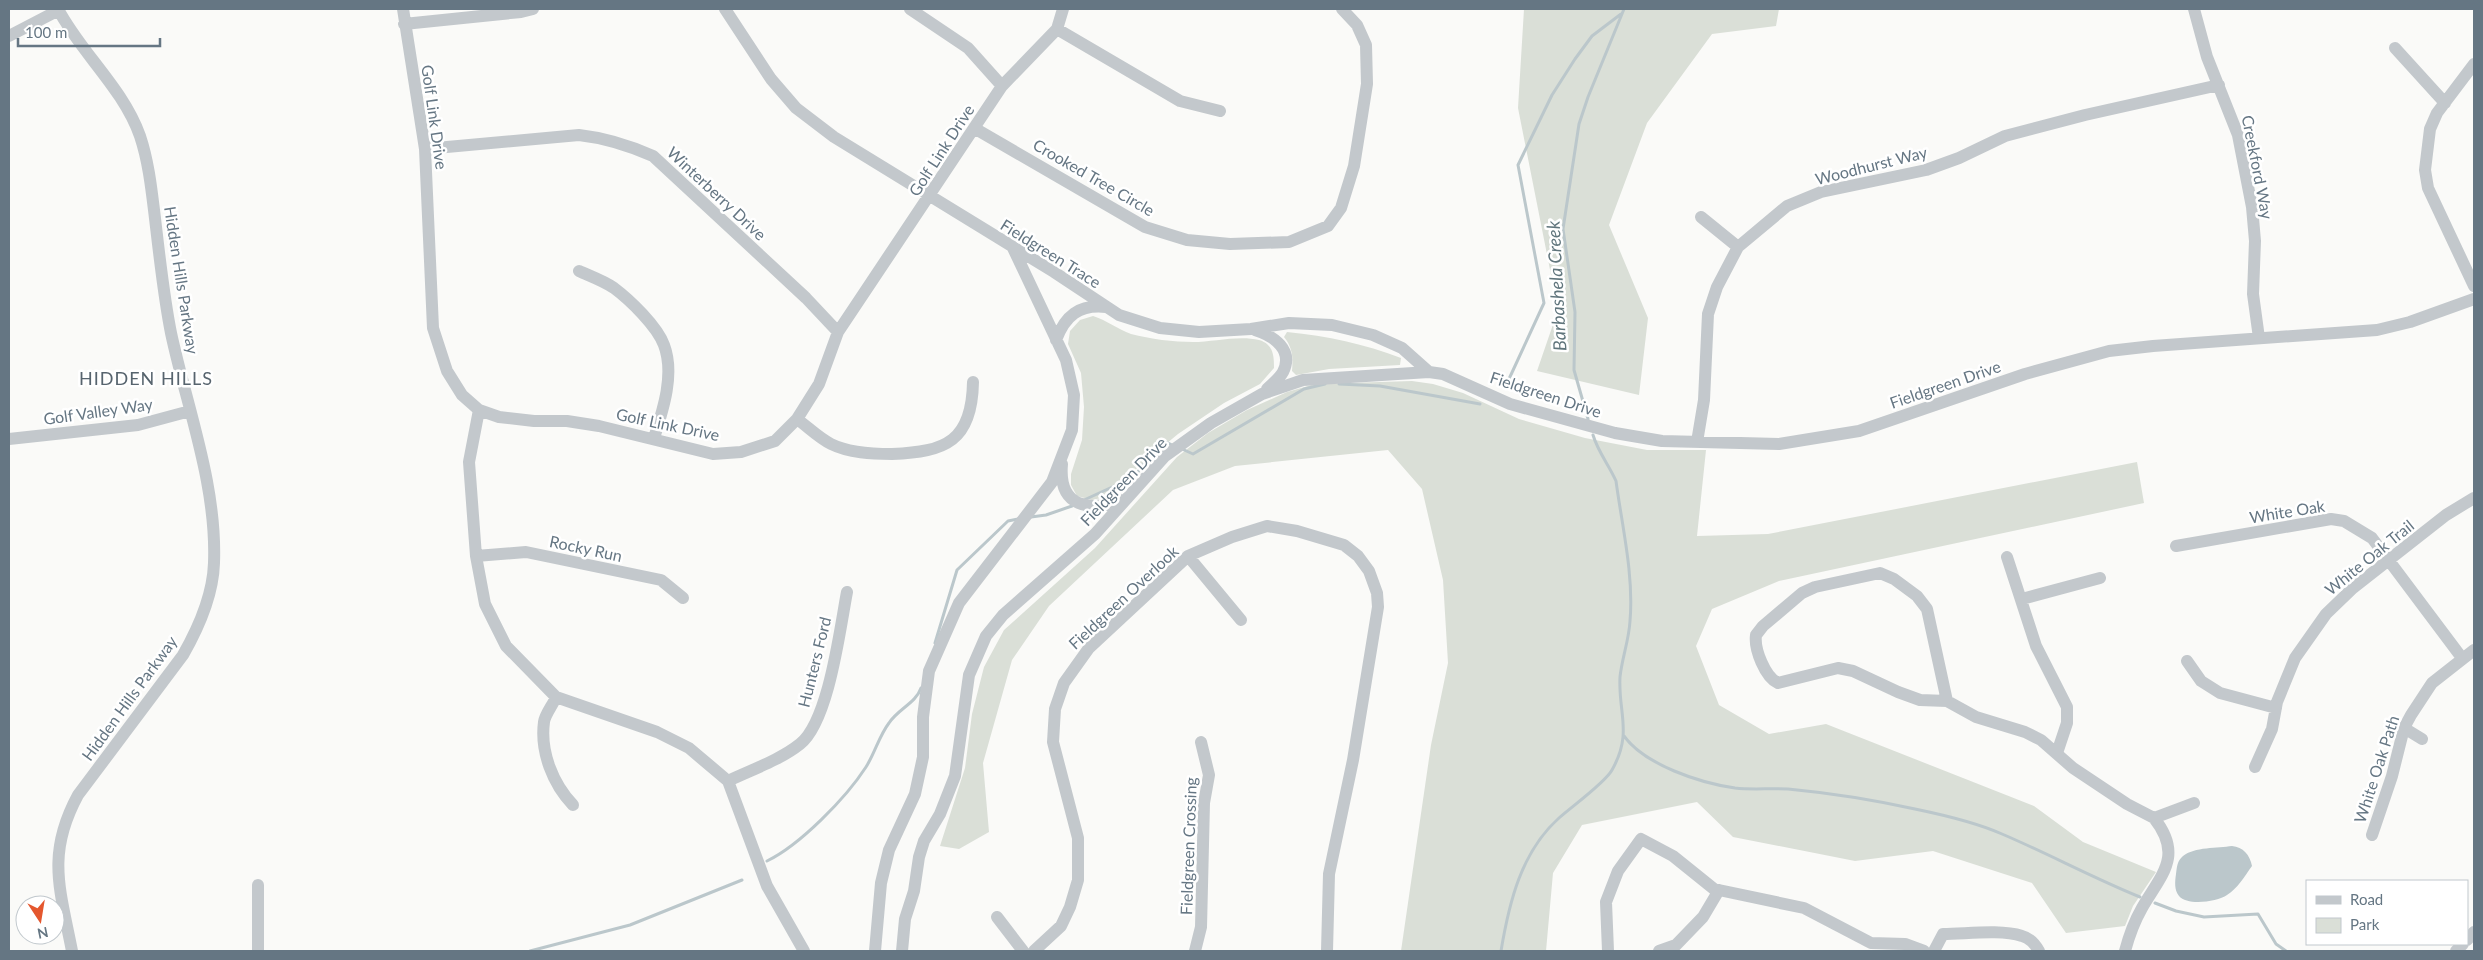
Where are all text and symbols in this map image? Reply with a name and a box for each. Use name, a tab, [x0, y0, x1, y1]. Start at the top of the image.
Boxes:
scale bar	[18, 15, 160, 47]
text: 100 m	[25, 23, 67, 41]
street label: Golf Link Drive	[418, 64, 452, 170]
street label: Golf Link Drive	[904, 101, 978, 199]
street label: Creekford Way	[2239, 113, 2278, 221]
street label: Crooked Tree Circle	[1030, 135, 1158, 219]
street label: Winterberry Drive	[664, 142, 770, 244]
street label: Woodhurst Way	[1813, 142, 1930, 188]
street label: Hidden Hills Parkway	[161, 205, 203, 356]
street label: Fieldgreen Trace	[997, 215, 1105, 291]
water label: Barbashela Creek	[1542, 220, 1570, 352]
street label: Fieldgreen Drive	[1887, 356, 2003, 412]
district label: HIDDEN HILLS	[79, 367, 213, 389]
street label: Fieldgreen Drive	[1488, 367, 1604, 421]
street label: Golf Valley Way	[42, 394, 155, 428]
street label: Golf Link Drive	[615, 404, 721, 444]
street label: Fieldgreen Drive	[1076, 433, 1170, 529]
street label: White Oak	[2248, 496, 2327, 526]
street label: White Oak Trail	[2321, 515, 2417, 599]
street label: Rocky Run	[548, 531, 624, 565]
street label: Fieldgreen Overlook	[1064, 541, 1182, 653]
street label: Hunters Ford	[794, 615, 834, 709]
street label: Hidden Hills Parkway	[77, 631, 181, 764]
street label: White Oak Path	[2350, 713, 2402, 825]
street label: Fieldgreen Crossing	[1176, 777, 1200, 915]
legend	[2306, 880, 2468, 945]
text: Road	[2350, 890, 2383, 908]
north arrow	[15, 895, 65, 945]
text: Park	[2350, 915, 2380, 933]
text: N	[36, 924, 50, 943]

